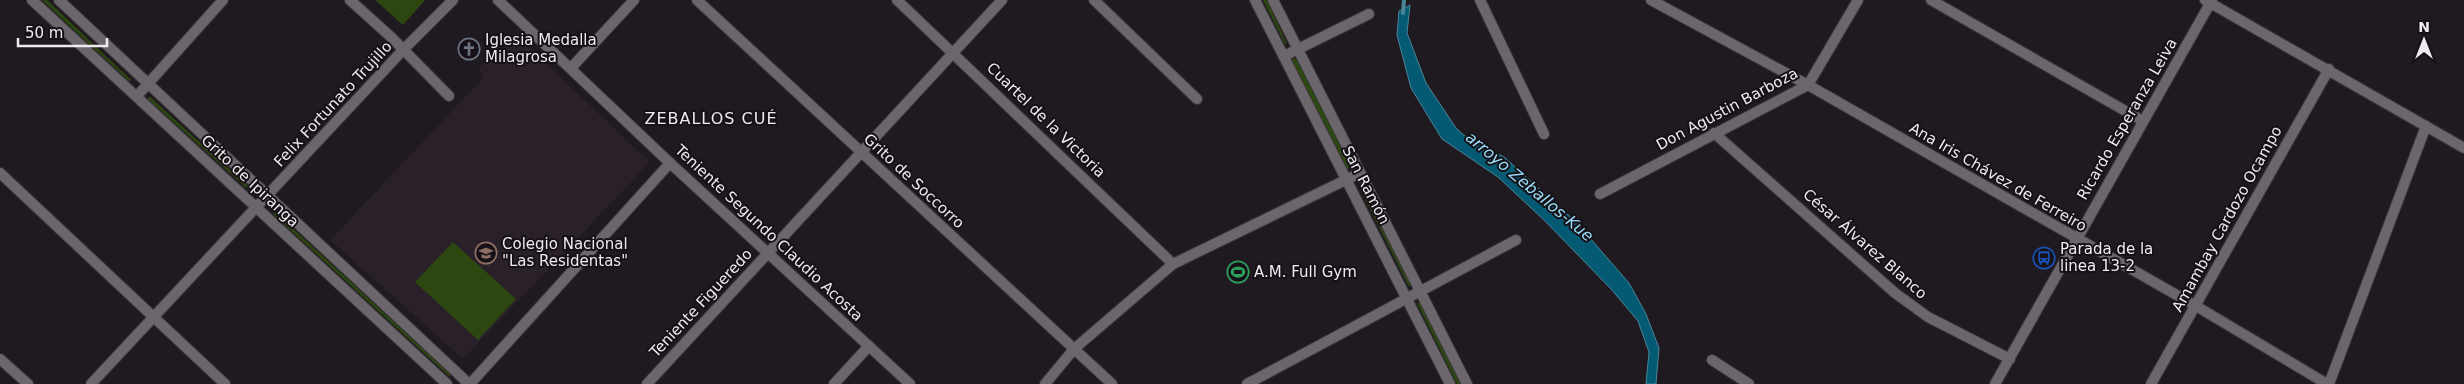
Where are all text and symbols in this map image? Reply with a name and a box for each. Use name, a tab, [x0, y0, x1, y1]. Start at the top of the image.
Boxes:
scale bar	[18, 15, 106, 47]
north arrow	[2399, 15, 2449, 65]
text: N	[2418, 19, 2430, 35]
text: 50 m	[25, 24, 63, 42]
place label: Iglesia Medalla Milagrosa	[485, 31, 597, 66]
street label: Ricardo Esperanza Leiva	[2073, 35, 2181, 203]
church icon: Iglesia Medalla Milagrosa	[457, 37, 481, 61]
street label: Felix Fortunato Trujillo	[270, 38, 396, 170]
street label: Cuartel de la Victoria	[983, 59, 1109, 181]
street label: Don Agustin Barboza	[1653, 64, 1801, 154]
district label: ZEBALLOS CUÉ	[644, 109, 778, 128]
street label: Ana Iris Chávez de Ferreiro	[1906, 119, 2090, 235]
street label: Amambay Cardozo Ocampo	[2168, 123, 2286, 315]
water label: arroyo Zeballos-Kue	[1462, 127, 1597, 245]
street label: Grito de Soccorro	[860, 130, 968, 232]
street label: Grito de Ipiranga	[197, 131, 303, 231]
street label: Teniente Segundo Claudio Acosta	[671, 140, 867, 325]
street label: San Ramón	[1339, 143, 1393, 227]
street label: César Álvarez Blanco	[1799, 184, 1931, 303]
place label: Colegio Nacional "Las Residentas"	[502, 235, 628, 270]
place label: Parada de la linea 13-2	[2060, 240, 2153, 275]
school or university icon: Colegio Nacional "Las Residentas"	[474, 241, 498, 265]
street label: Teniente Figueredo	[645, 245, 756, 362]
bus stop icon: Parada de la linea 13-2	[2032, 246, 2056, 270]
sports icon: A.M. Full Gym	[1226, 260, 1250, 284]
place label: A.M. Full Gym	[1254, 263, 1357, 281]

